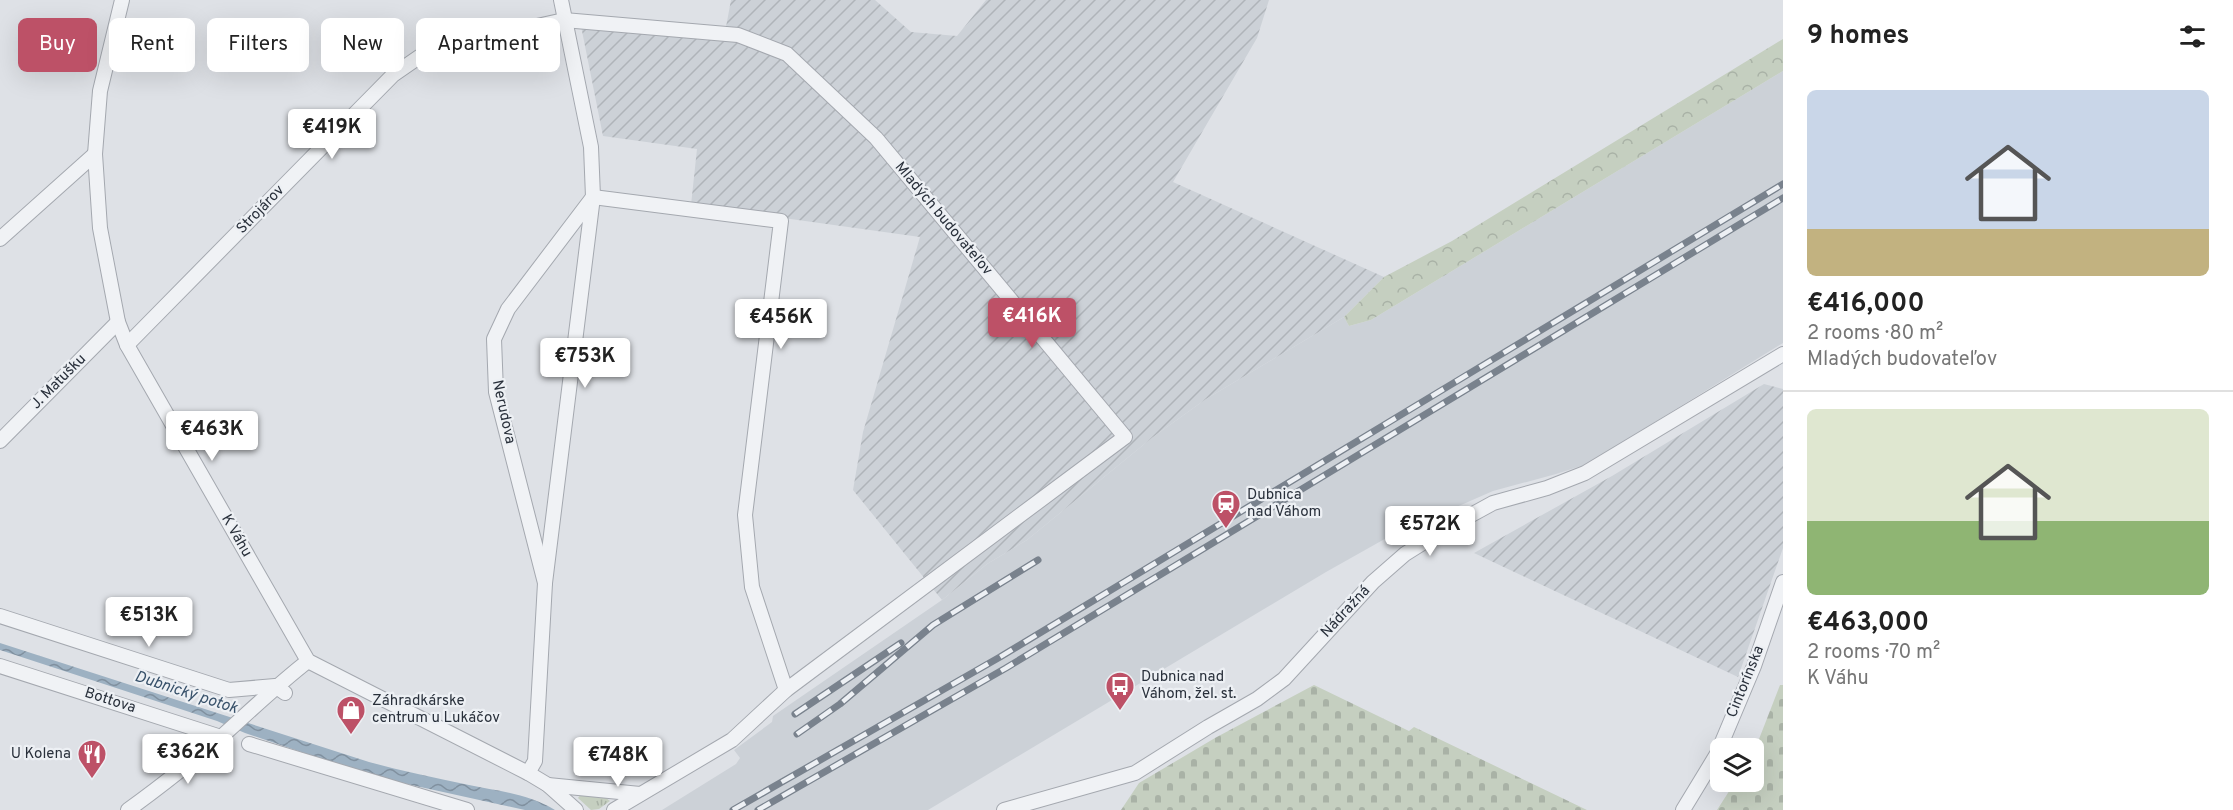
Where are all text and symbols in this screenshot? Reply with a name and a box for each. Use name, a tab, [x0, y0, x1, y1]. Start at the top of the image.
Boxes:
chip: Buy	[18, 18, 97, 72]
chip: Rent	[109, 18, 195, 72]
chip: Filters	[207, 18, 309, 72]
chip: New	[321, 18, 404, 72]
chip: Apartment	[416, 18, 560, 72]
text: 9 homes	[1807, 20, 1909, 53]
icon: filters	[2176, 20, 2209, 53]
pin: €419K	[290, 109, 374, 160]
text: €419K	[302, 115, 362, 141]
icon: home	[1954, 129, 2062, 237]
street label: Mladých budovateľov	[890, 158, 996, 280]
street label: Strojárov	[233, 181, 289, 238]
text: €416,000	[1807, 288, 1925, 321]
pin: €416K	[990, 298, 1074, 349]
pin: €456K	[739, 299, 823, 350]
text: €416K	[1002, 304, 1062, 330]
text: €456K	[749, 305, 813, 331]
text: 2 rooms · 80 m²	[1807, 321, 1943, 347]
pin: €753K	[543, 338, 627, 389]
text: €753K	[554, 344, 616, 370]
text: Mladých budovateľov	[1807, 347, 1997, 373]
street label: J. Matušku	[27, 350, 91, 414]
street label: Nerudova	[487, 378, 519, 446]
pin: €463K	[170, 411, 254, 462]
text: €463K	[180, 417, 244, 443]
icon: home	[1954, 448, 2062, 556]
place label: Dubnica nad Váhom	[1247, 486, 1321, 522]
station icon: Dubnica nad Váhom	[1210, 488, 1242, 530]
pin: €572K	[1388, 506, 1472, 557]
street label: K Váhu	[216, 511, 256, 561]
text: €572K	[1399, 512, 1461, 538]
street label: Nádražná	[1317, 582, 1375, 642]
pin: €513K	[107, 597, 191, 648]
text: €513K	[120, 603, 179, 629]
text: €463,000	[1807, 607, 1929, 640]
text: 2 rooms · 70 m²	[1807, 640, 1940, 666]
street label: Cintorínska	[1723, 643, 1769, 721]
text: K Váhu	[1807, 666, 1869, 692]
water label: Dubnický potok	[132, 667, 241, 719]
place label: Dubnica nad Váhom, žel. st.	[1141, 668, 1237, 704]
bus stop icon: Dubnica nad Váhom, žel. st.	[1104, 670, 1136, 712]
street label: Bottova	[82, 684, 138, 718]
place label: Záhradkárske centrum u Lukáčov	[372, 692, 500, 728]
shop icon: Záhradkárske centrum u Lukáčov	[335, 694, 367, 736]
pin: €362K	[146, 734, 230, 785]
pin: €748K	[576, 737, 660, 788]
restaurant icon: U Kolena	[76, 738, 108, 780]
map controls	[1710, 738, 1764, 792]
button: layers	[1710, 738, 1764, 792]
text: €362K	[156, 740, 220, 766]
text: €748K	[587, 743, 649, 769]
place label: U Kolena	[11, 745, 71, 764]

